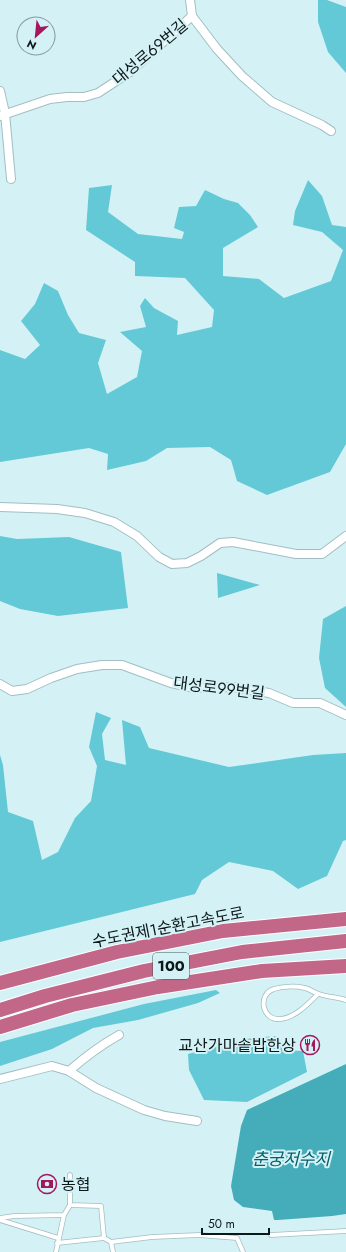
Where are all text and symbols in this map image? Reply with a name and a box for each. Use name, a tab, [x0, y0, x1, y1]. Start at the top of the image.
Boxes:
street label: 대성로69번길	[107, 14, 193, 90]
north arrow	[16, 16, 56, 56]
text: N	[24, 36, 39, 54]
street label: 대성로99번길	[172, 671, 266, 705]
street label: 수도권제1순환고속도로	[90, 901, 246, 953]
road number: 100	[153, 953, 189, 979]
place label: 교산가마솥밥한상	[178, 1034, 296, 1057]
restaurant icon: 교산가마솥밥한상	[299, 1034, 321, 1056]
water label: 춘궁저수지	[252, 1147, 331, 1171]
bank icon: 농협	[36, 1173, 58, 1195]
place label: 농협	[61, 1173, 90, 1196]
scale bar	[202, 1210, 269, 1236]
text: 50 m	[208, 1215, 235, 1233]

